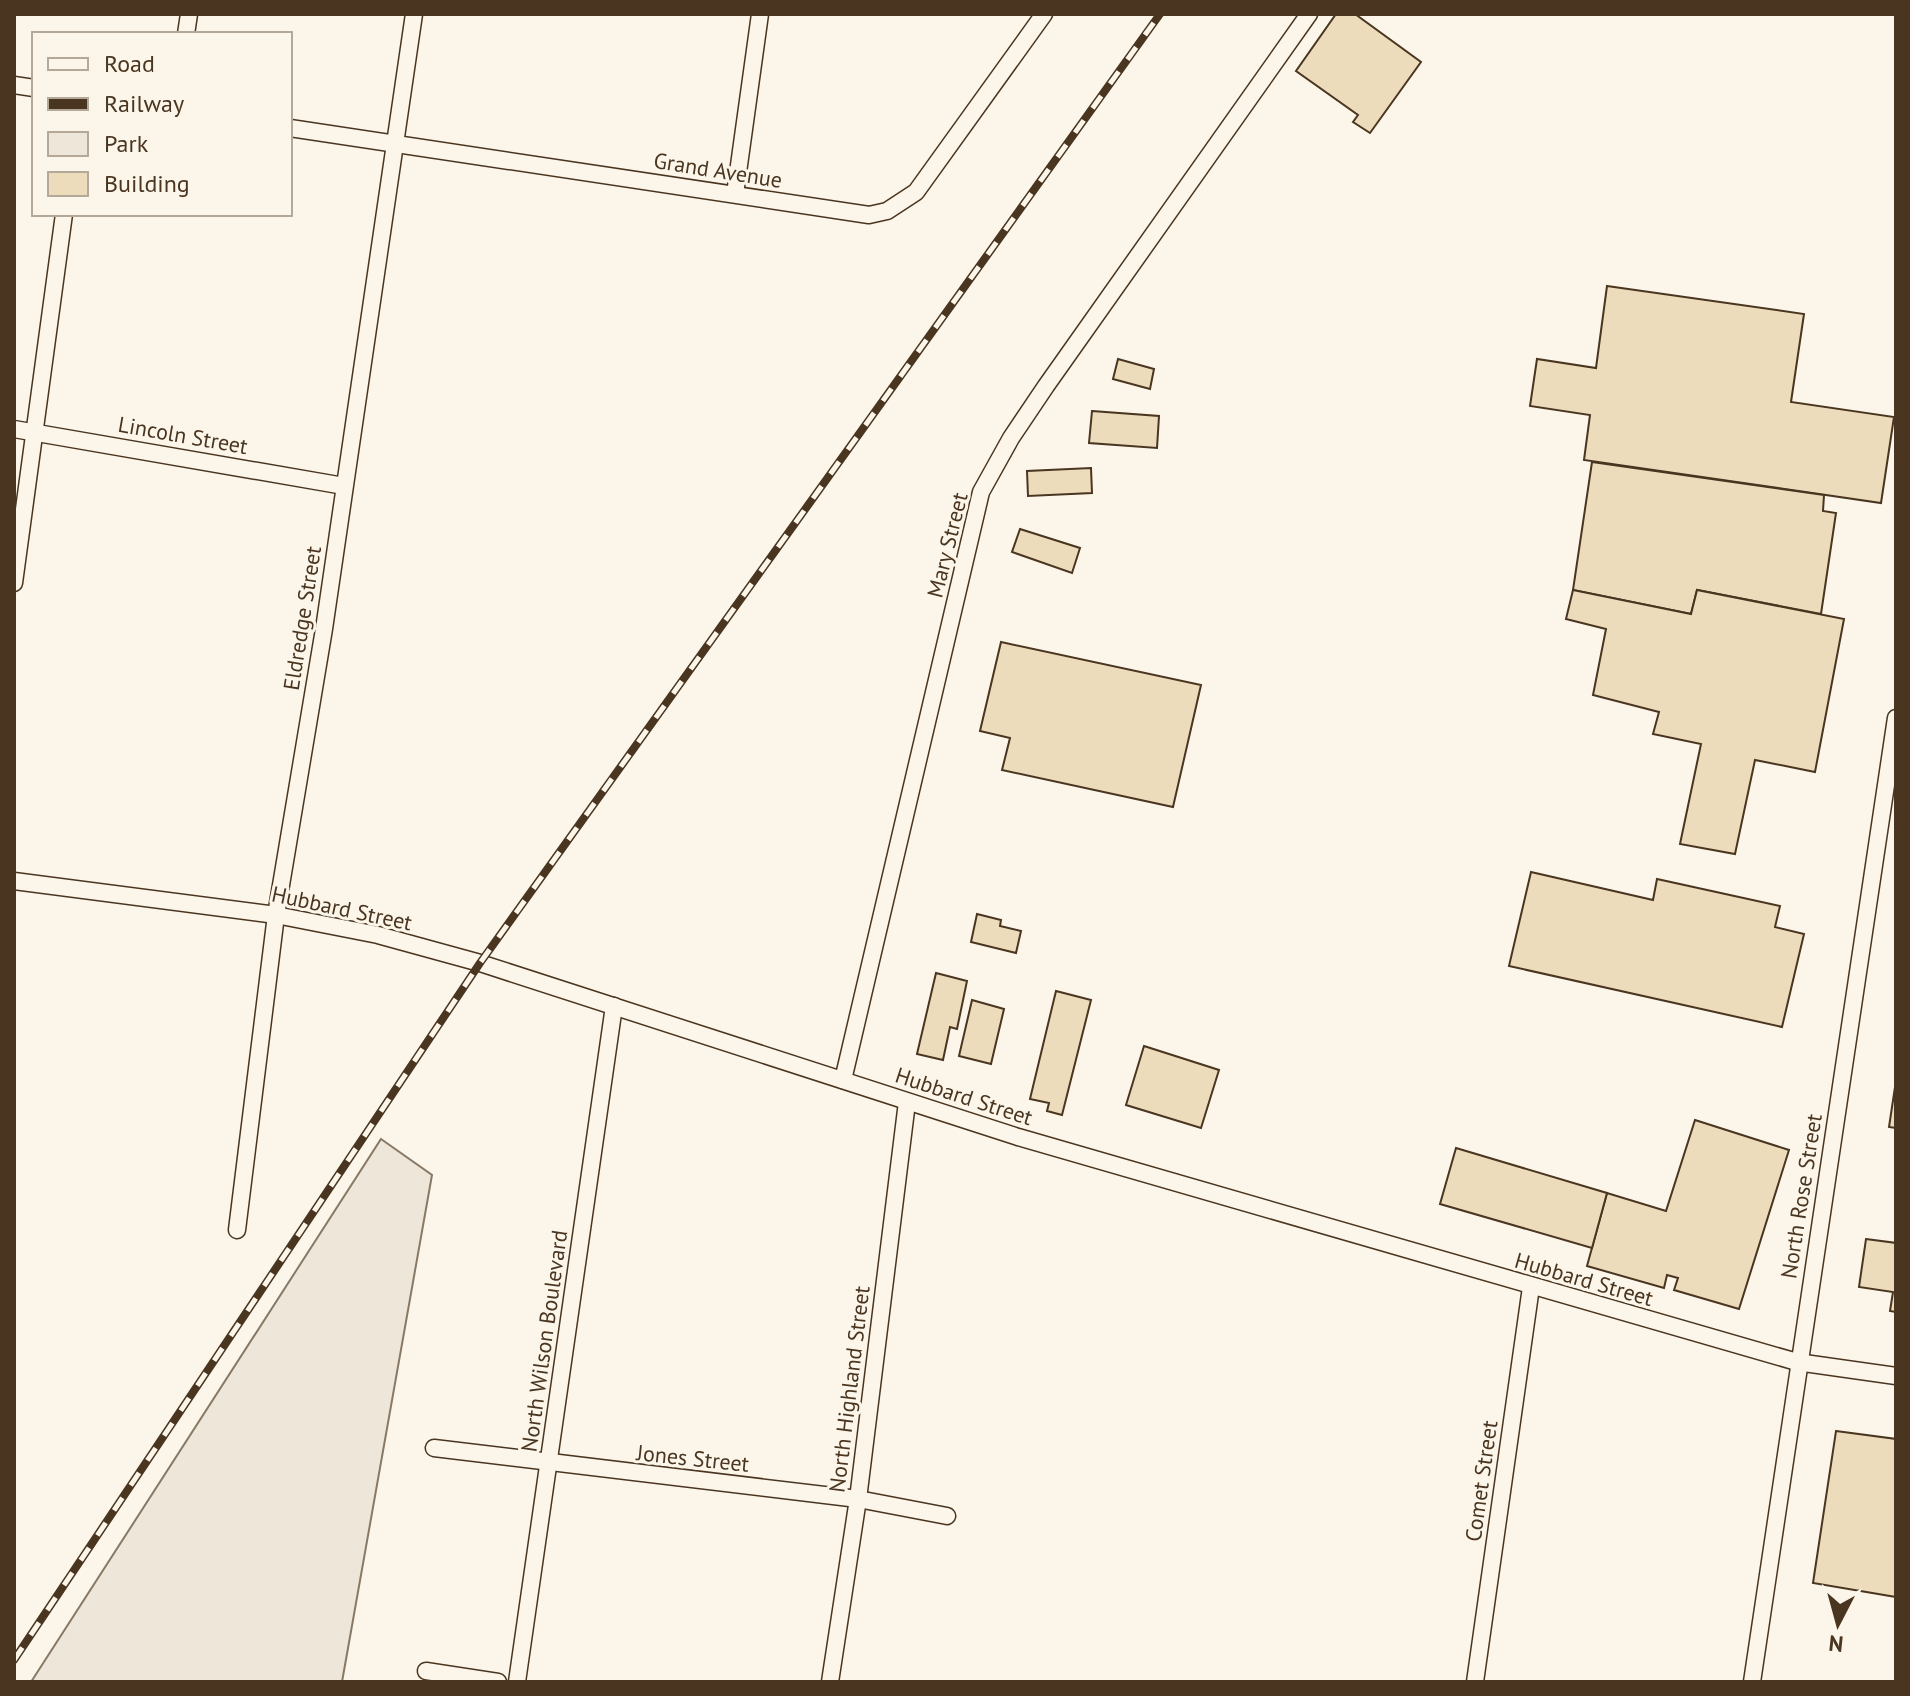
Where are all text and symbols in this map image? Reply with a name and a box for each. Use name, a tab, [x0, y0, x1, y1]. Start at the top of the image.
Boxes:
legend	[32, 32, 292, 216]
text: Road	[104, 48, 155, 79]
text: Railway	[104, 88, 184, 119]
text: Park	[104, 128, 149, 159]
street label: Grand Avenue	[652, 146, 784, 194]
text: Building	[104, 168, 190, 199]
street label: Lincoln Street	[116, 410, 250, 460]
street label: Mary Street	[920, 489, 974, 600]
street label: Eldredge Street	[277, 543, 327, 692]
street label: Hubbard Street	[269, 879, 415, 937]
street label: Hubbard Street	[892, 1061, 1037, 1132]
street label: North Rose Street	[1774, 1111, 1828, 1280]
street label: North Wilson Boulevard	[515, 1228, 573, 1454]
street label: Hubbard Street	[1512, 1246, 1657, 1312]
street label: North Highland Street	[822, 1284, 876, 1494]
street label: Comet Street	[1459, 1418, 1503, 1543]
street label: Jones Street	[634, 1438, 751, 1478]
north arrow	[1798, 1584, 1878, 1664]
text: N	[1827, 1629, 1845, 1659]

